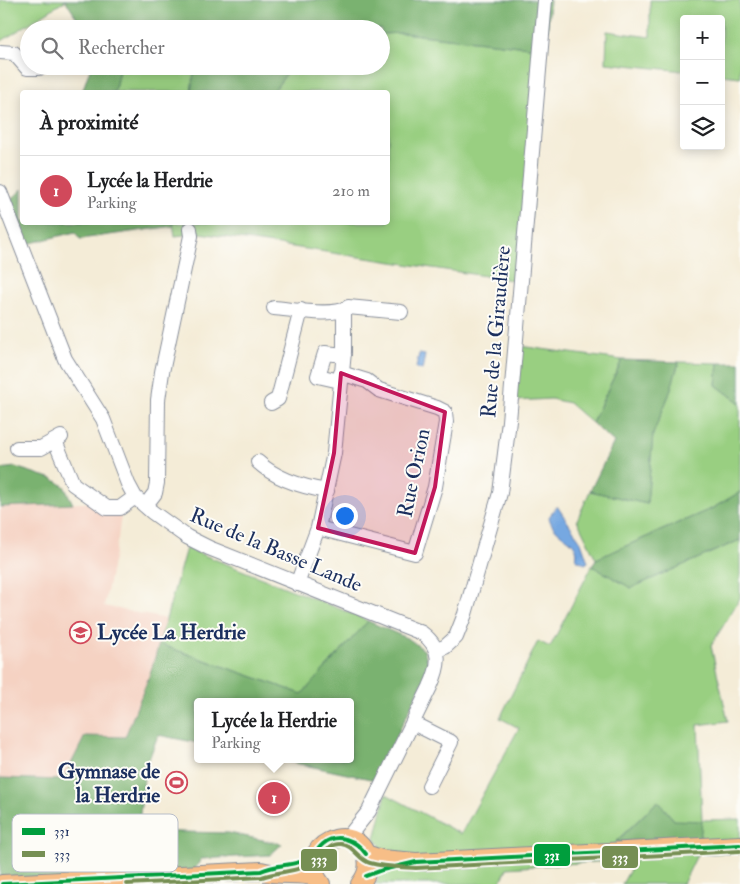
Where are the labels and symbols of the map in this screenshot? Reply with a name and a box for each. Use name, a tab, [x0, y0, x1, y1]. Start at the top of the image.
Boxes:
street label: Rue de la Giraudière	[475, 245, 517, 419]
street label: Rue Orion	[391, 426, 437, 520]
street label: Rue de la Basse Lande	[186, 502, 366, 599]
your location	[332, 503, 358, 529]
place label: Lycée La Herdrie	[97, 619, 246, 646]
school or university icon: Lycée La Herdrie	[69, 620, 93, 644]
place label: Gymnase de la Herdrie	[58, 758, 160, 809]
sports icon: Gymnase de la Herdrie	[164, 771, 188, 795]
pin: 1	[258, 779, 290, 817]
legend	[12, 814, 178, 872]
text: 331	[54, 823, 70, 840]
line badge: 331	[533, 843, 571, 867]
line badge: 333	[601, 845, 639, 869]
text: 333	[54, 846, 70, 863]
text: 331	[544, 847, 560, 864]
line badge: 333	[300, 848, 338, 872]
text: 333	[612, 849, 628, 866]
text: 333	[311, 851, 327, 868]

